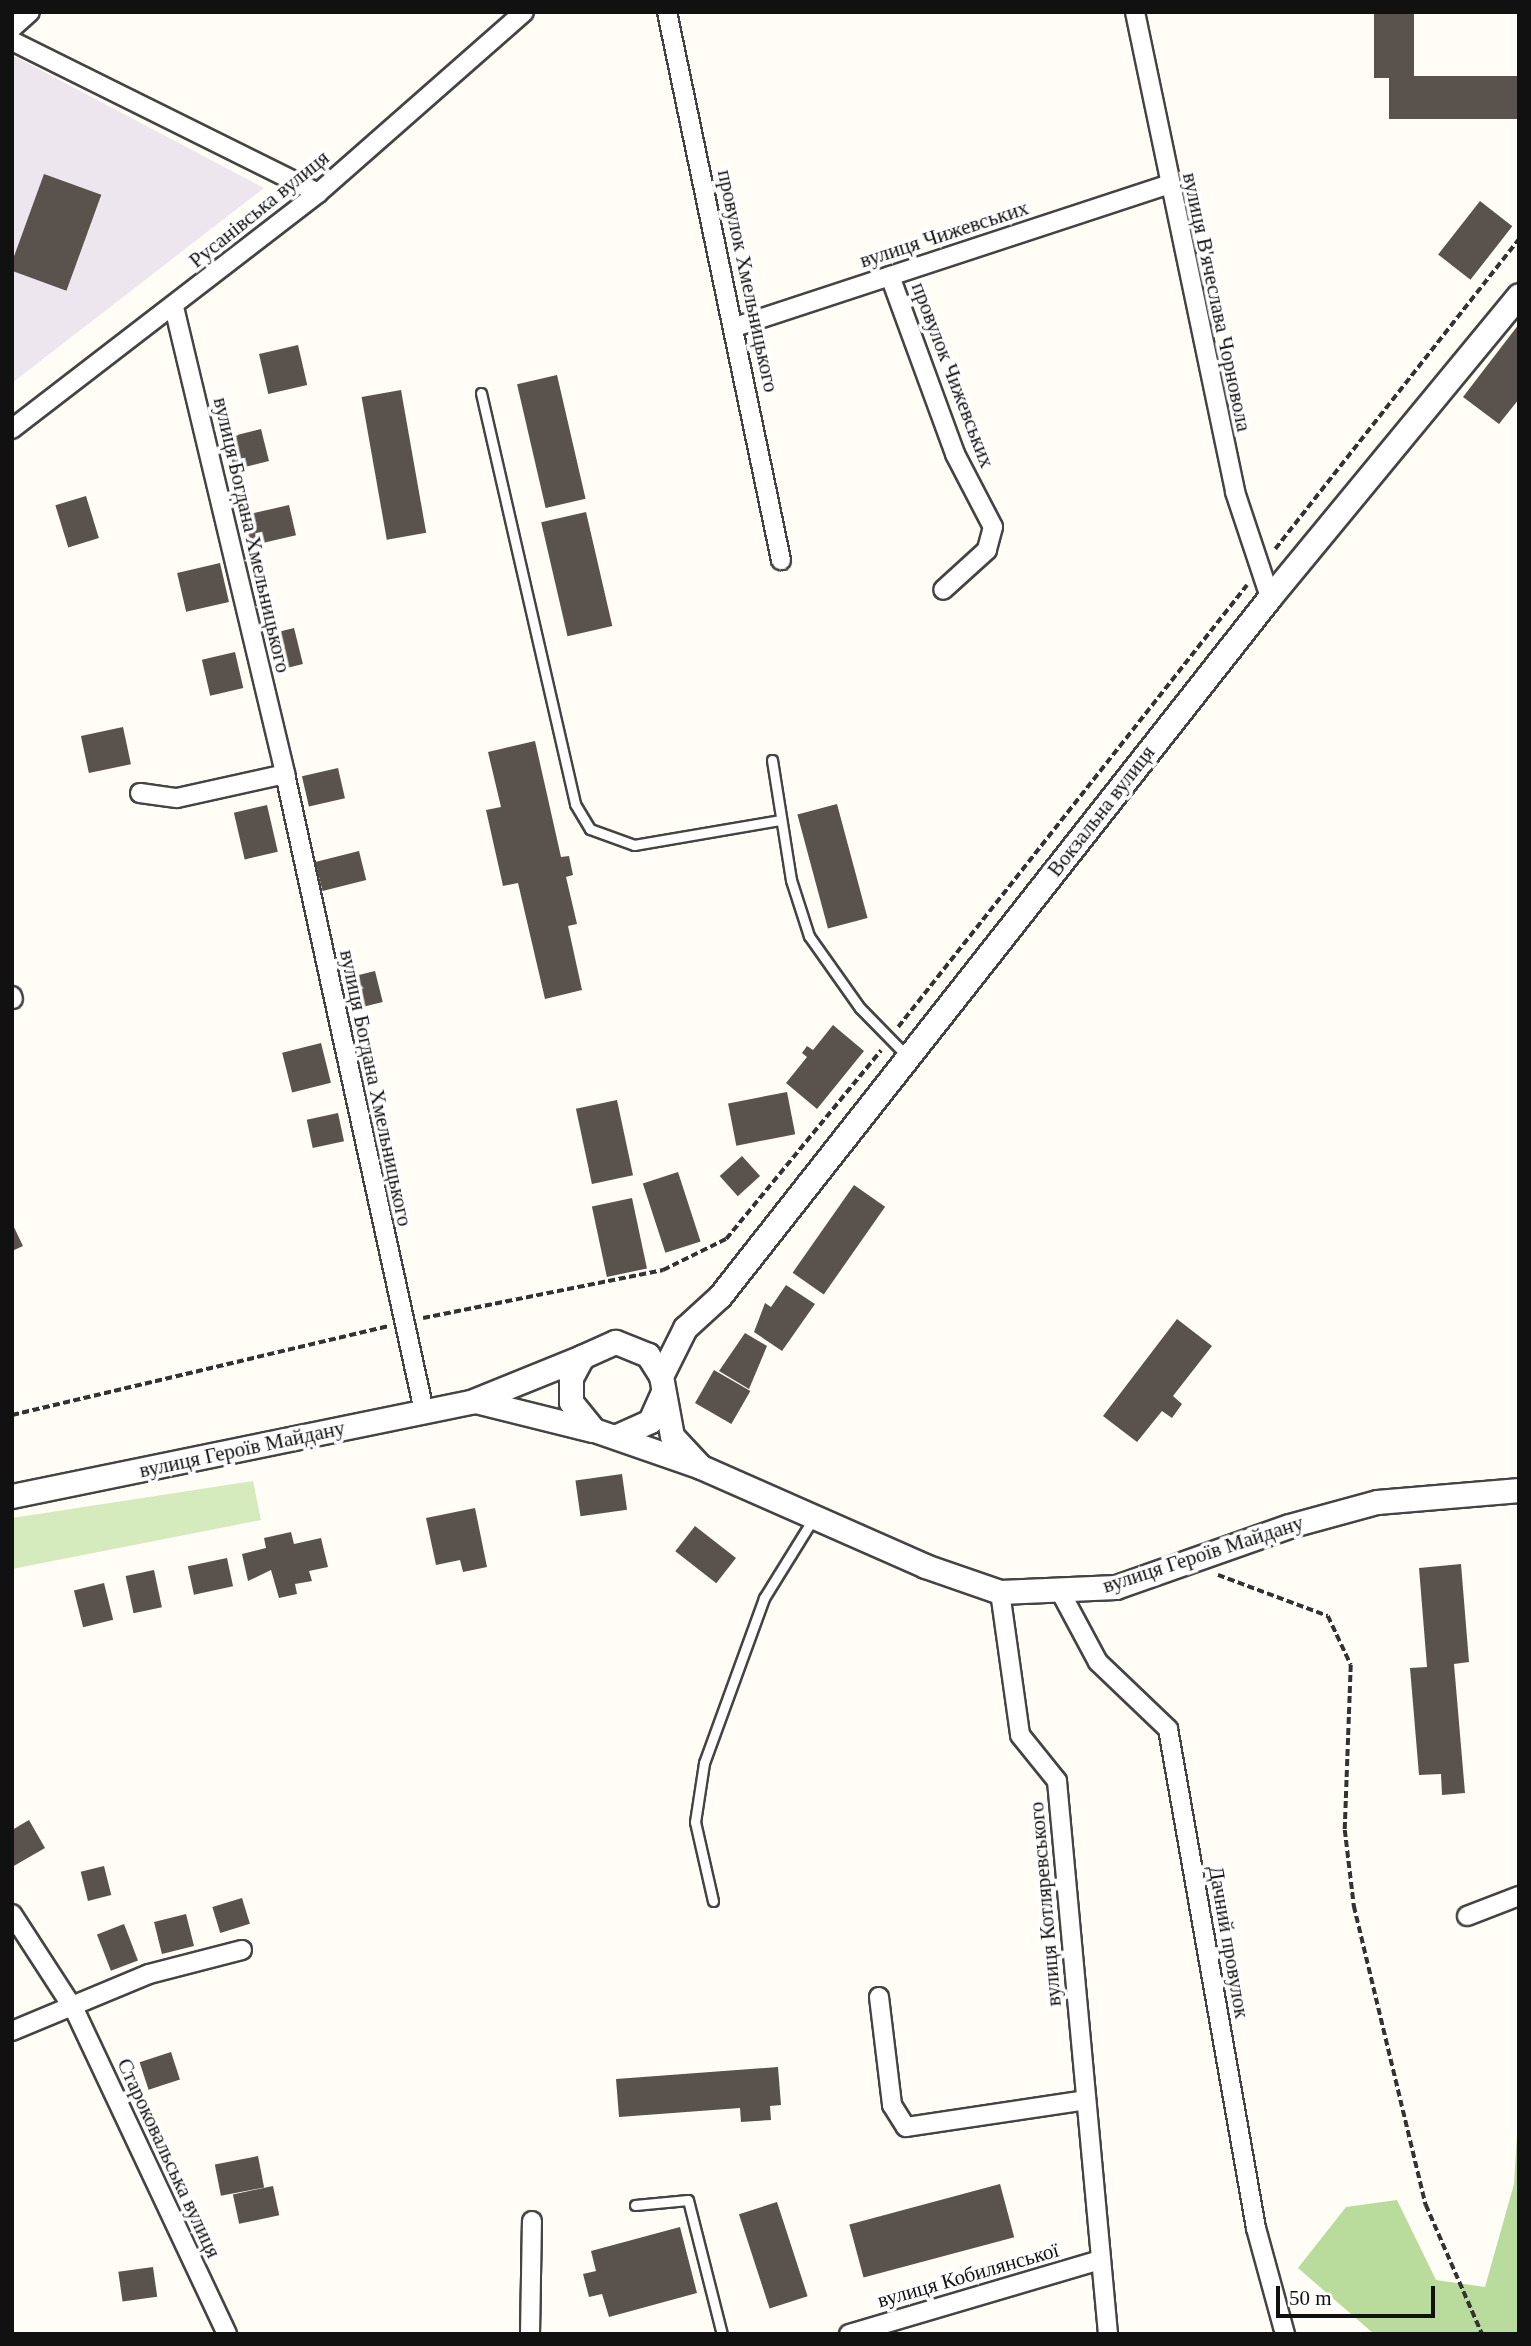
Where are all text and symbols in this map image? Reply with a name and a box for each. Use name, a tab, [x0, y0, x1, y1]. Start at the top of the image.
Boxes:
street label: Русанівська вулиця	[184, 145, 334, 273]
street label: провулок Хмельницького	[712, 167, 784, 395]
street label: вулиця В'ячеслава Чорновола	[1177, 170, 1257, 434]
street label: вулиця Чижевських	[857, 195, 1031, 273]
street label: провулок Чижевських	[906, 279, 1000, 471]
street label: вулиця Богдана Хмельницького	[208, 395, 296, 675]
street label: Вокзальна вулиця	[1042, 740, 1160, 882]
street label: вулиця Богдана Хмельницького	[334, 947, 418, 1229]
street label: вулиця Героїв Майдану	[137, 1415, 347, 1483]
street label: вулиця Героїв Майдану	[1099, 1510, 1307, 1598]
street label: вулиця Котляревського	[1023, 1801, 1067, 2007]
street label: Дачний провулок	[1203, 1864, 1255, 2020]
street label: Староковальська вулиця	[112, 2054, 226, 2262]
street label: вулиця Кобилянської	[874, 2237, 1062, 2313]
scale bar	[1279, 2272, 1438, 2316]
text: 50 m	[1289, 2286, 1332, 2310]

